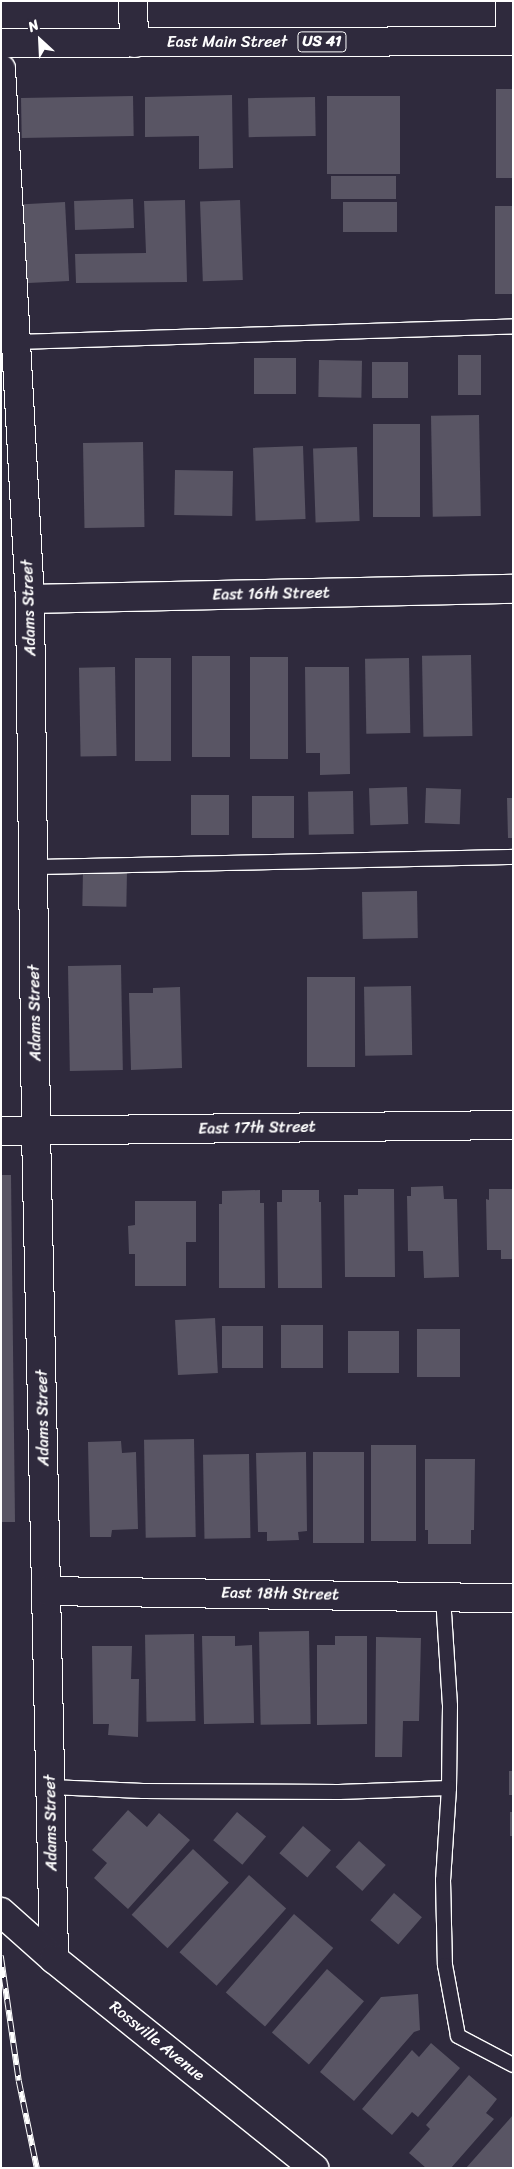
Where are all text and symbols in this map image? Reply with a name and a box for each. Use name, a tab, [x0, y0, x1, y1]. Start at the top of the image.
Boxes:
text: N	[24, 13, 43, 39]
north arrow	[15, 15, 65, 65]
road number: US 41	[297, 30, 347, 54]
street label: East Main Street	[167, 32, 287, 52]
street label: Adams Street	[18, 559, 40, 657]
street label: East 16th Street	[212, 583, 330, 605]
street label: Adams Street	[25, 965, 45, 1061]
street label: East 17th Street	[198, 1117, 316, 1139]
street label: Adams Street	[33, 1370, 53, 1466]
street label: East 18th Street	[221, 1583, 339, 1605]
street label: Adams Street	[41, 1775, 61, 1871]
street label: Rossville Avenue	[106, 1997, 208, 2085]

